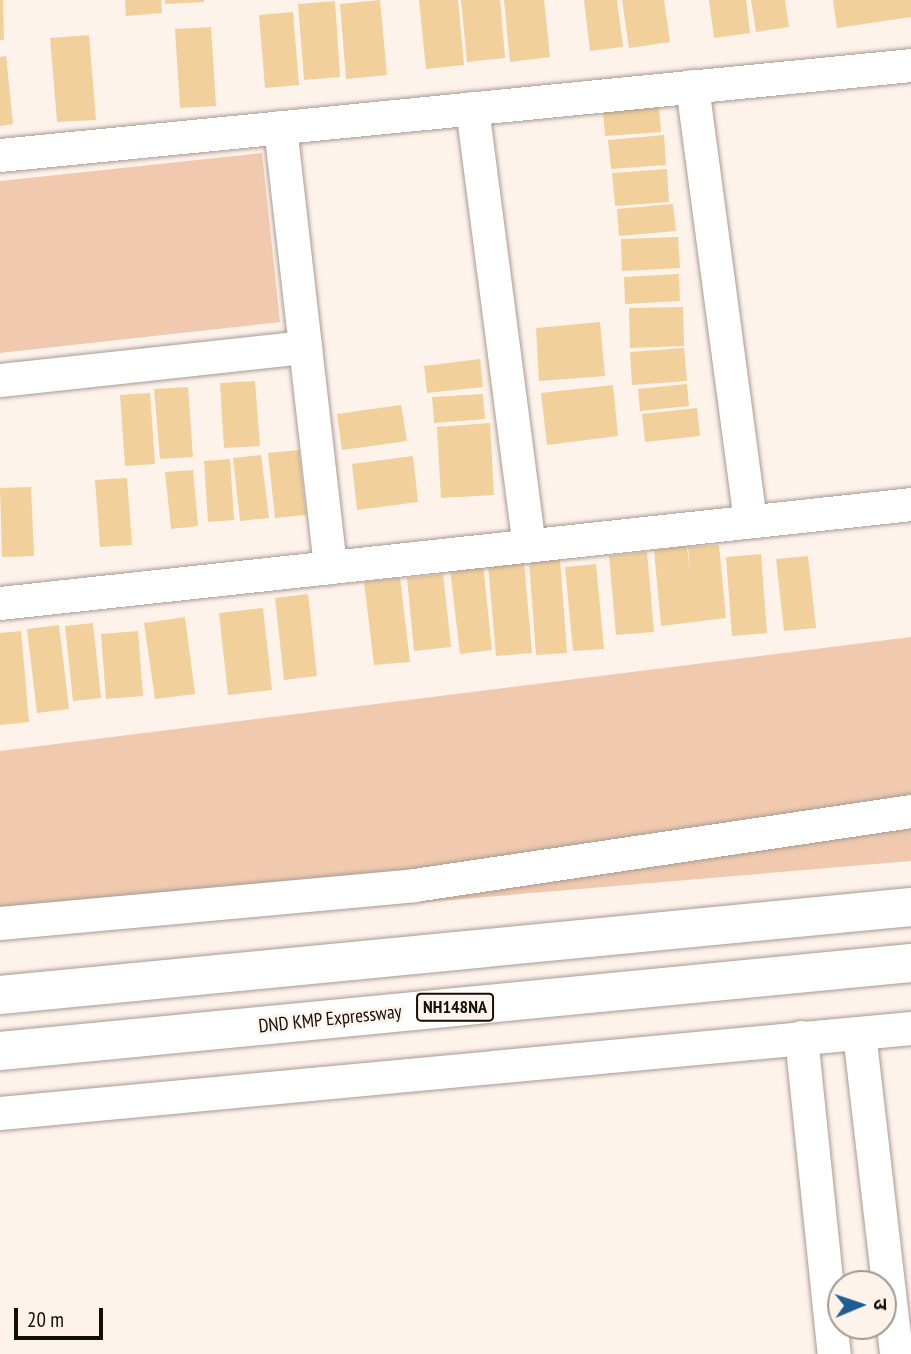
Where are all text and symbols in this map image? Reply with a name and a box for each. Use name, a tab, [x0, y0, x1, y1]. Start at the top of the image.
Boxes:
road number: NH148NA	[415, 992, 495, 1022]
street label: DND KMP Expressway	[257, 1000, 403, 1038]
north arrow	[827, 1270, 897, 1340]
scale bar	[18, 1294, 107, 1338]
text: उ	[869, 1298, 893, 1310]
text: 20 m	[27, 1306, 64, 1333]

